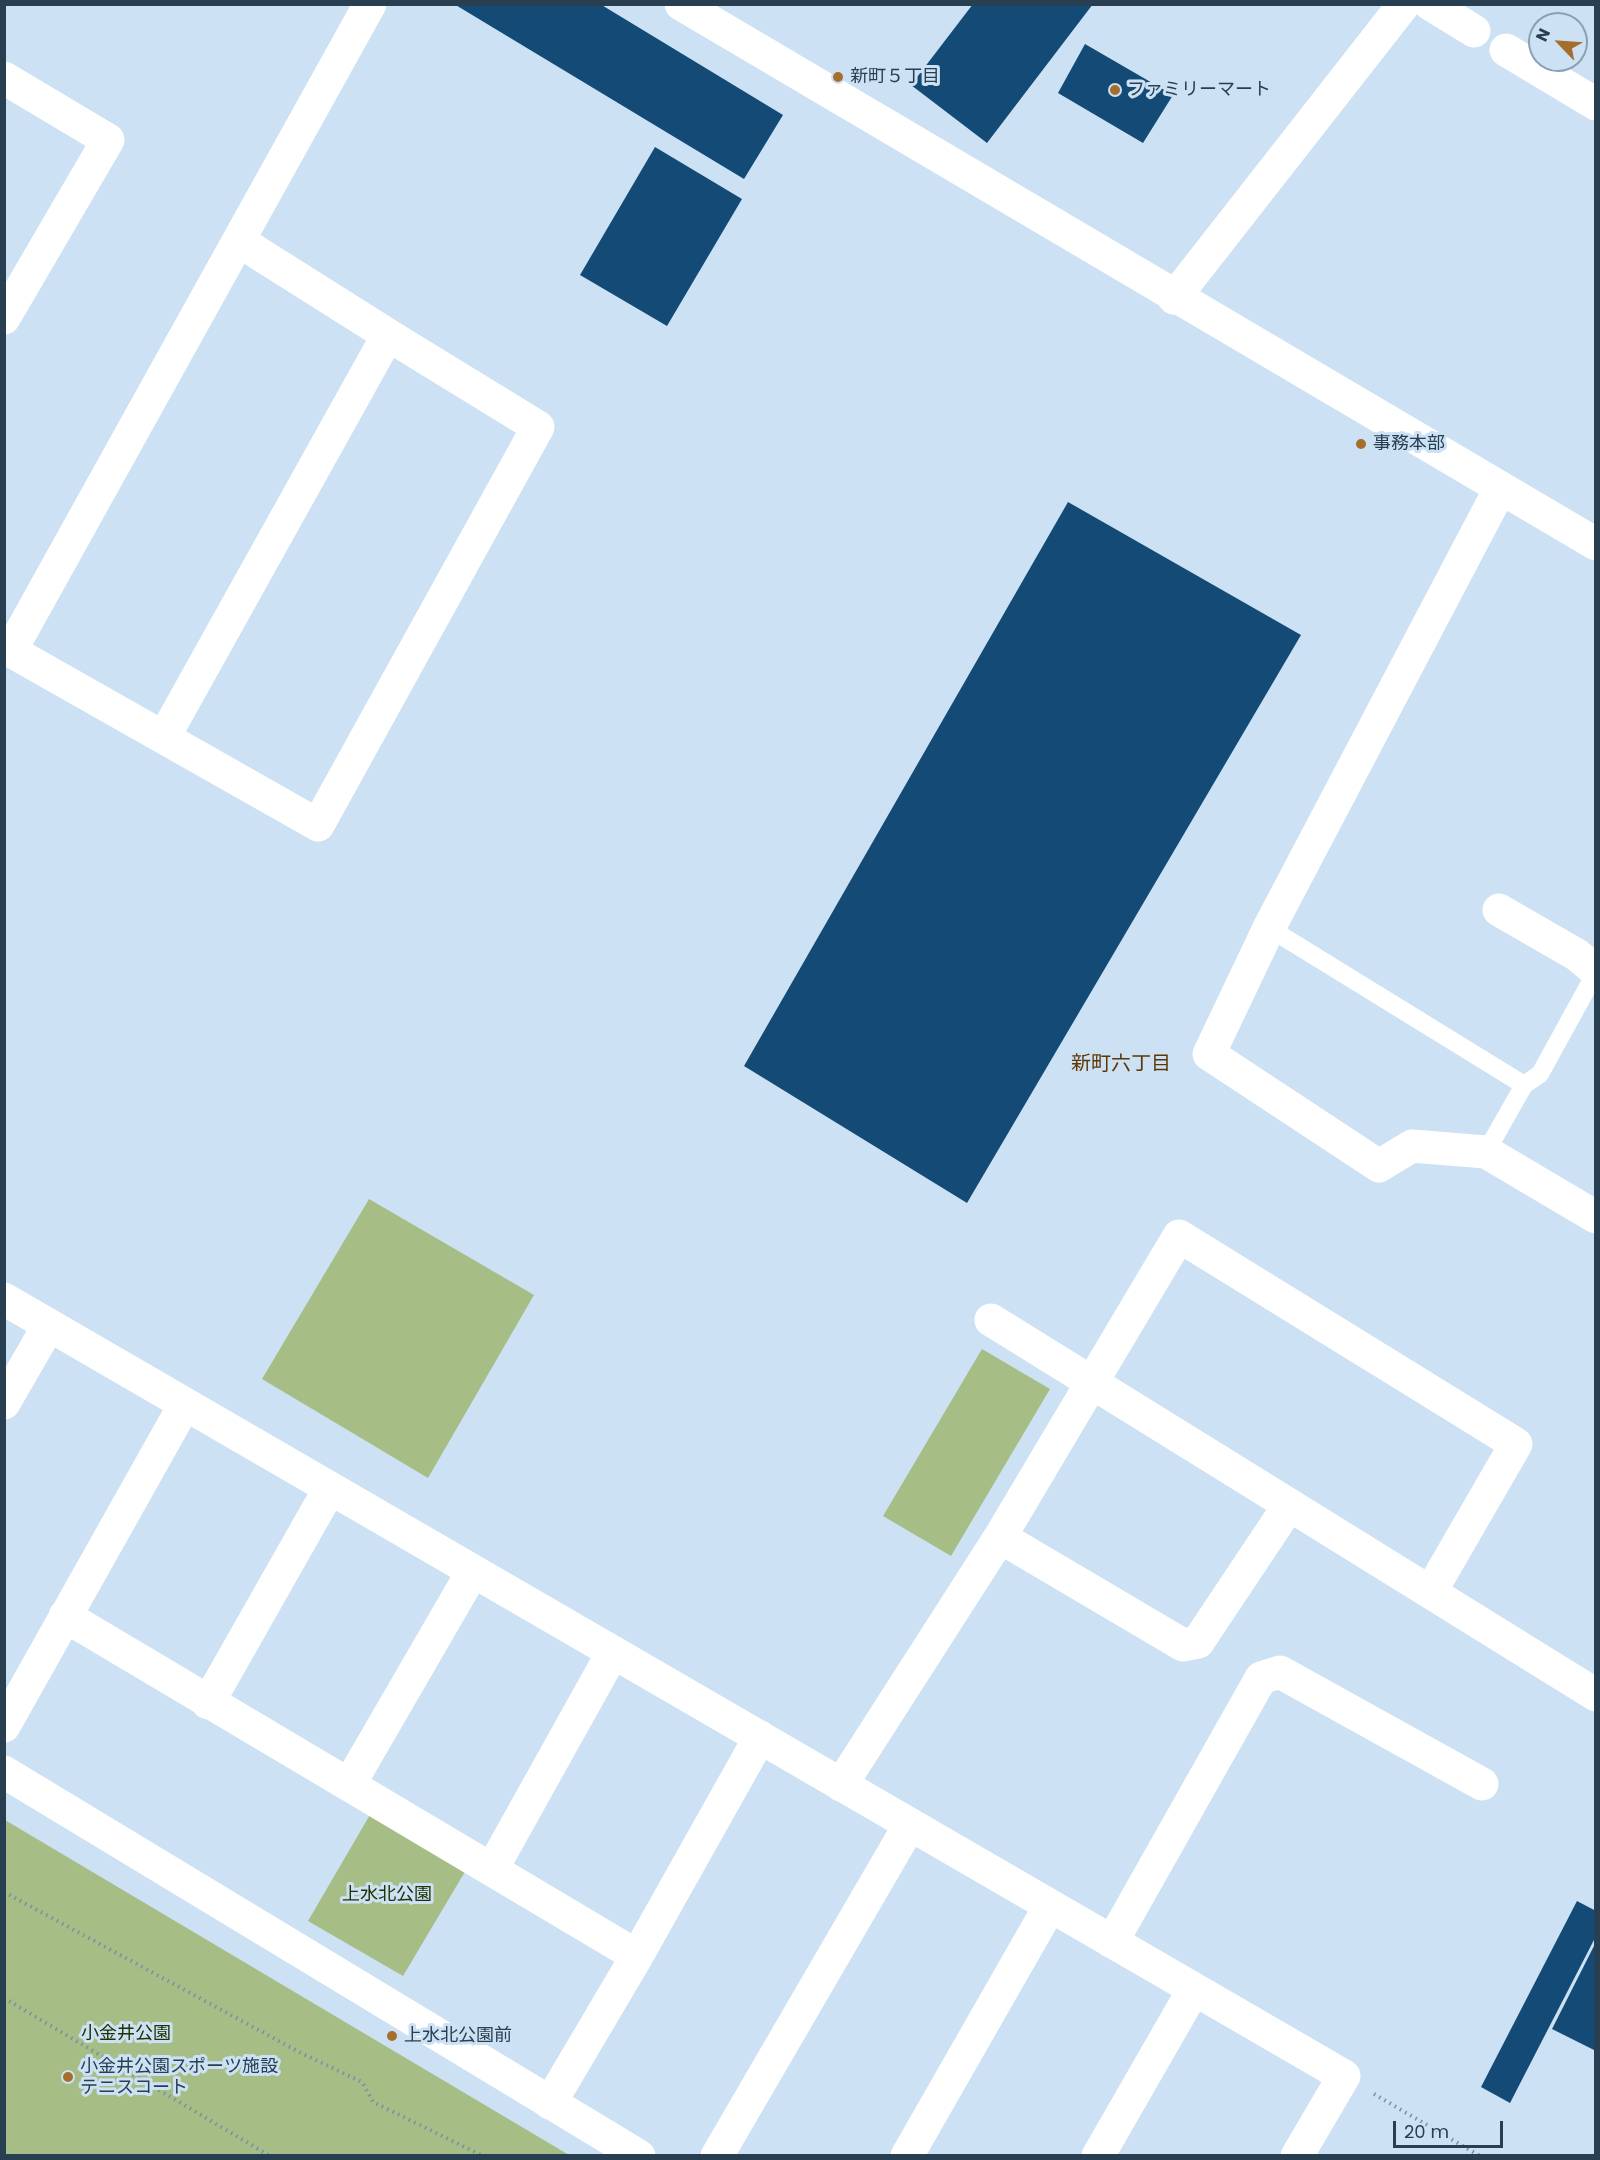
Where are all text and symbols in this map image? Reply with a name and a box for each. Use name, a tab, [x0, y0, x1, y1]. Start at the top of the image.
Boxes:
north arrow	[1528, 12, 1588, 72]
text: N	[1530, 25, 1556, 45]
place label: 新町５丁目	[850, 66, 940, 88]
marker: 新町５丁目	[831, 70, 845, 84]
place label: ファミリーマート	[1127, 79, 1271, 101]
marker: ファミリーマート	[1108, 83, 1122, 97]
place label: 事務本部	[1373, 433, 1445, 455]
marker: 事務本部	[1354, 437, 1368, 451]
district label: 新町六丁目	[1071, 1053, 1171, 1077]
park label: 上水北公園	[342, 1884, 432, 1906]
park label: 小金井公園	[81, 2023, 171, 2045]
place label: 上水北公園前	[404, 2025, 512, 2047]
marker: 上水北公園前	[385, 2029, 399, 2043]
place label: 小金井公園スポーツ施設 テニスコート	[80, 2056, 278, 2098]
marker: 小金井公園スポーツ施設 テニスコート	[61, 2070, 75, 2084]
scale bar	[1396, 2109, 1506, 2147]
text: 20 m	[1404, 2119, 1449, 2144]

